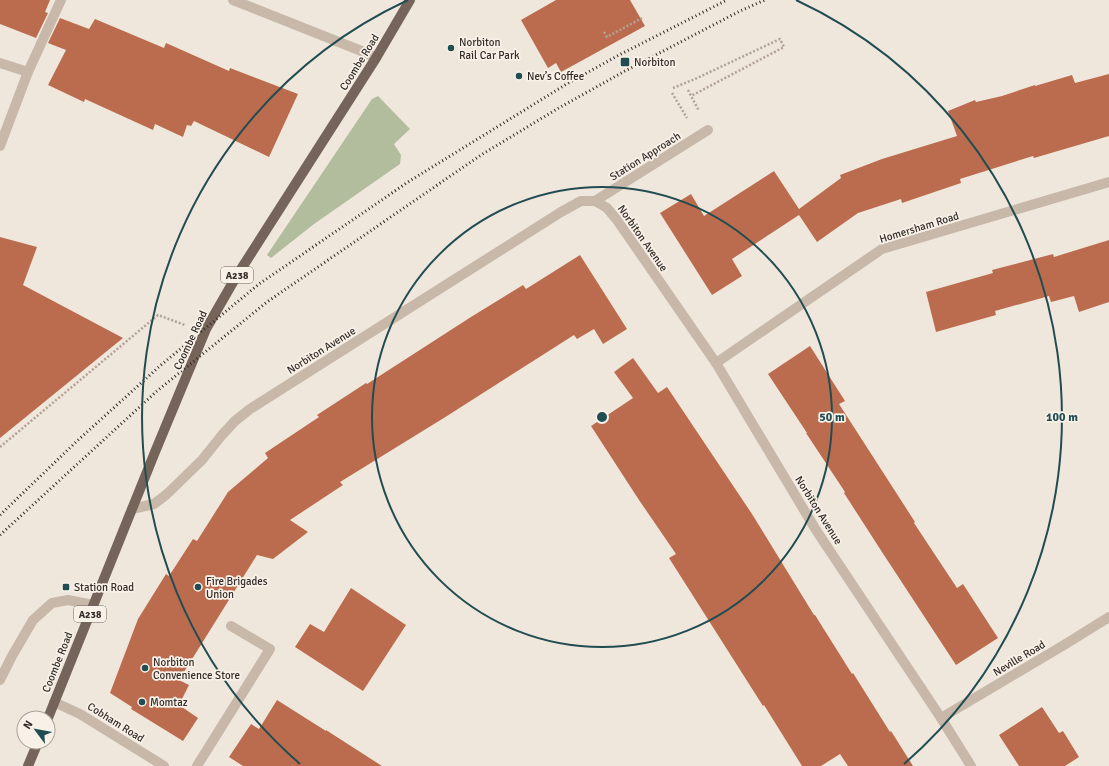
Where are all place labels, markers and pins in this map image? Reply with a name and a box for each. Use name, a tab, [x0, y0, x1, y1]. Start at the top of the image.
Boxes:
place label: Norbiton Rail Car Park	[459, 36, 520, 62]
marker: Norbiton Rail Car Park	[446, 43, 456, 53]
marker: Norbiton	[619, 56, 631, 68]
place label: Norbiton	[634, 56, 675, 69]
place label: Nev’s Coffee	[527, 70, 584, 83]
marker: Nev’s Coffee	[514, 71, 524, 81]
centre of rings	[595, 410, 609, 424]
place label: Fire Brigades Union	[206, 575, 268, 601]
place label: Station Road	[74, 581, 134, 594]
marker: Station Road	[61, 582, 71, 592]
marker: Fire Brigades Union	[193, 582, 203, 592]
place label: Norbiton Convenience Store	[153, 656, 240, 682]
marker: Norbiton Convenience Store	[140, 663, 150, 673]
place label: Momtaz	[150, 696, 188, 709]
marker: Momtaz	[137, 697, 147, 707]

